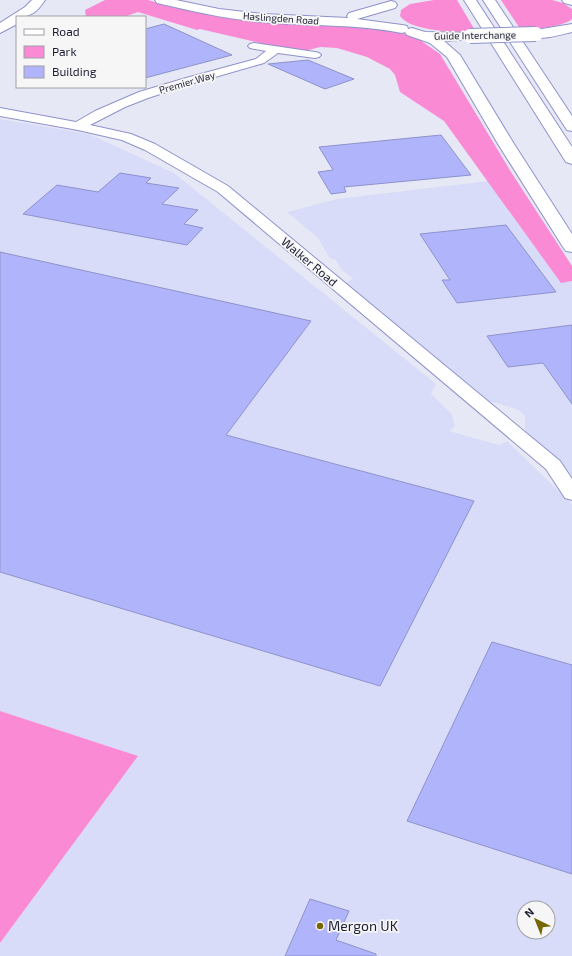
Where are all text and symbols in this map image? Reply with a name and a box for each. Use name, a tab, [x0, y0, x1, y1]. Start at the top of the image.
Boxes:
street label: Haslingden Road	[243, 9, 319, 27]
legend	[16, 16, 146, 88]
text: Road	[52, 24, 80, 38]
street label: Guide Interchange	[434, 28, 516, 42]
text: Park	[52, 44, 77, 58]
text: Building	[52, 64, 97, 78]
street label: Premier Way	[158, 68, 217, 96]
street label: Walker Road	[279, 234, 340, 289]
north arrow	[516, 900, 556, 940]
text: N	[521, 905, 536, 920]
place label: Mergon UK	[328, 917, 399, 934]
marker: Mergon UK	[315, 921, 325, 931]

